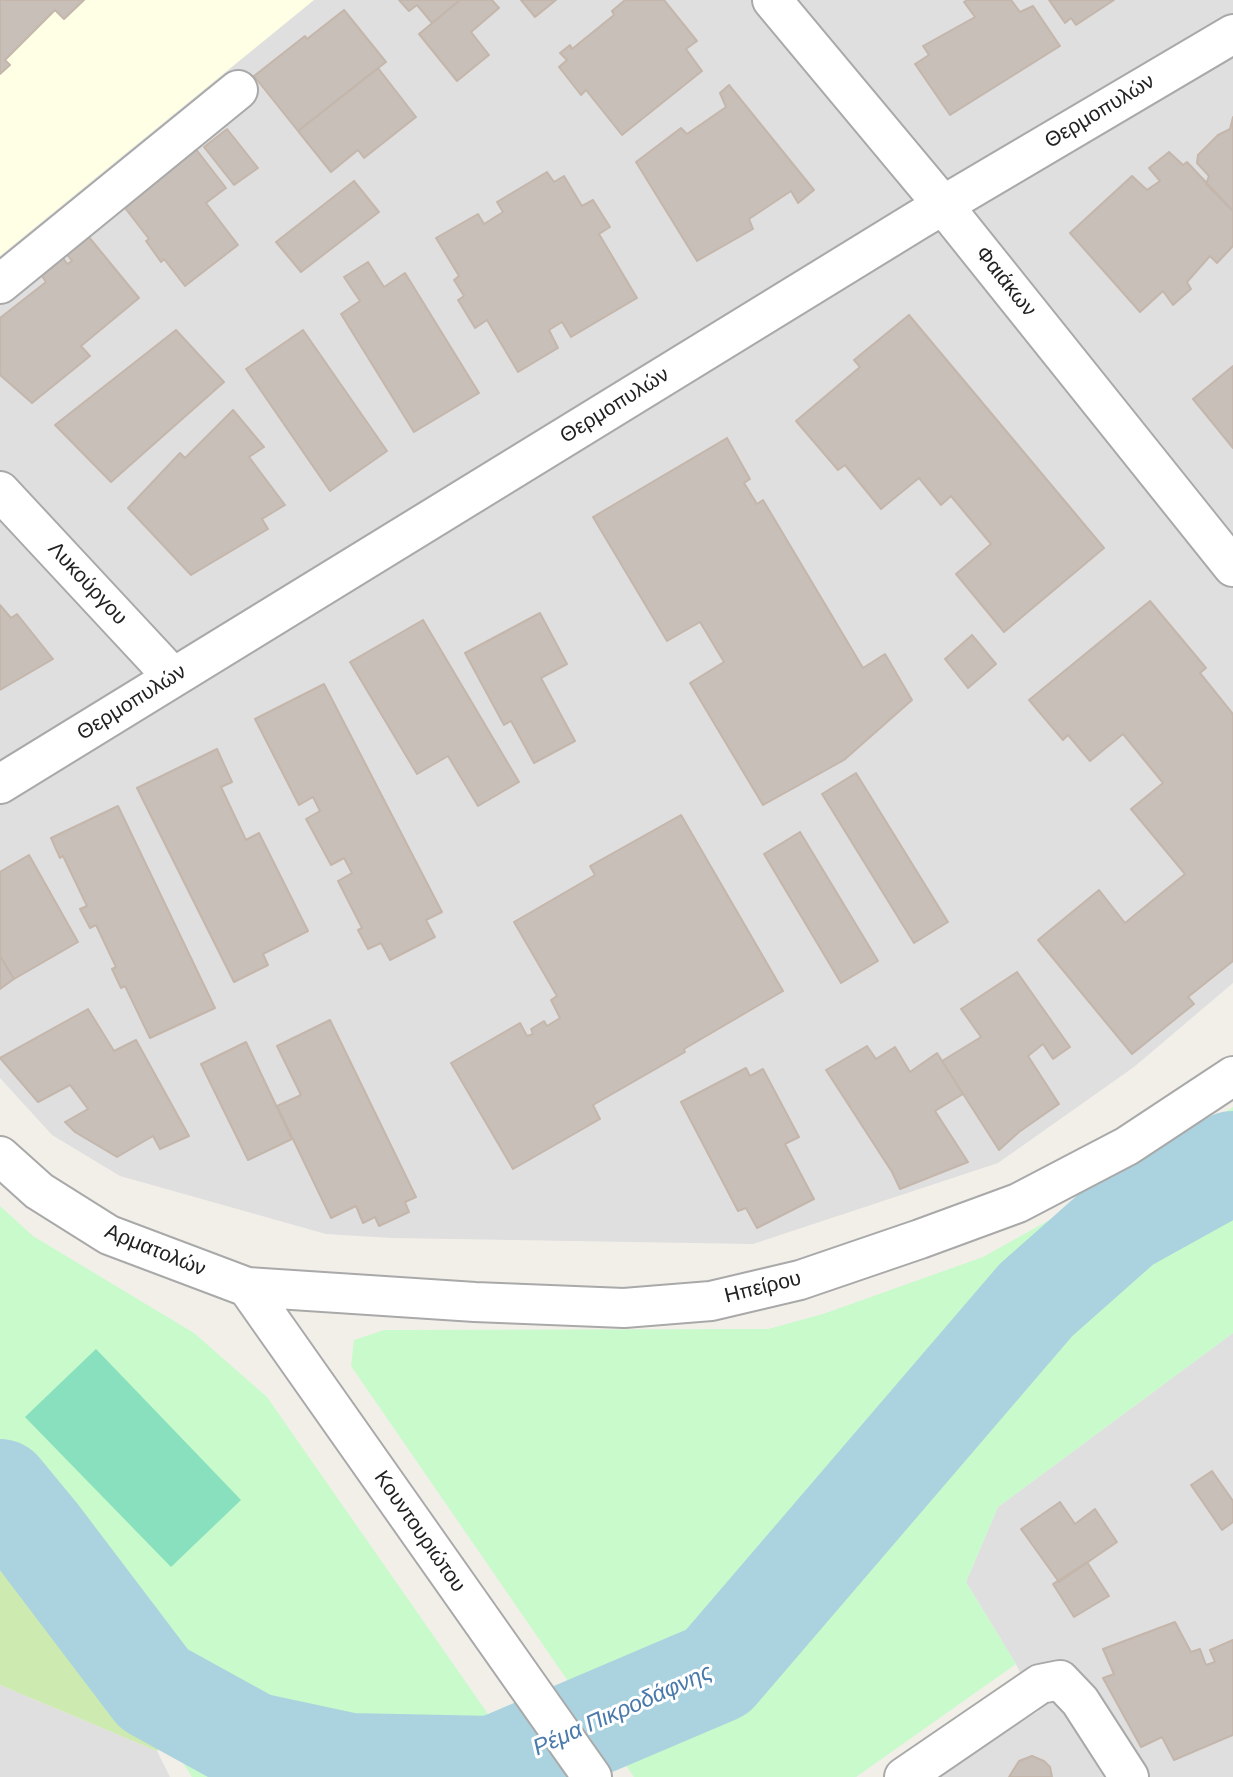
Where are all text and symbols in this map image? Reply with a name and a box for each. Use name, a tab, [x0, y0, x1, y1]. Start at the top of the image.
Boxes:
street label: Θερμοπυλών	[1041, 69, 1159, 155]
street label: Φαιάκων	[969, 242, 1041, 322]
street label: Θερμοπυλών	[556, 363, 674, 449]
street label: Λυκούργου	[42, 537, 132, 631]
street label: Θερμοπυλών	[73, 660, 191, 746]
street label: Αρματολών	[101, 1219, 209, 1283]
street label: Ηπείρου	[722, 1266, 804, 1310]
street label: Κουντουριώτου	[368, 1466, 470, 1598]
water label: Ρέμα Πικροδάφνης	[529, 1659, 717, 1763]

